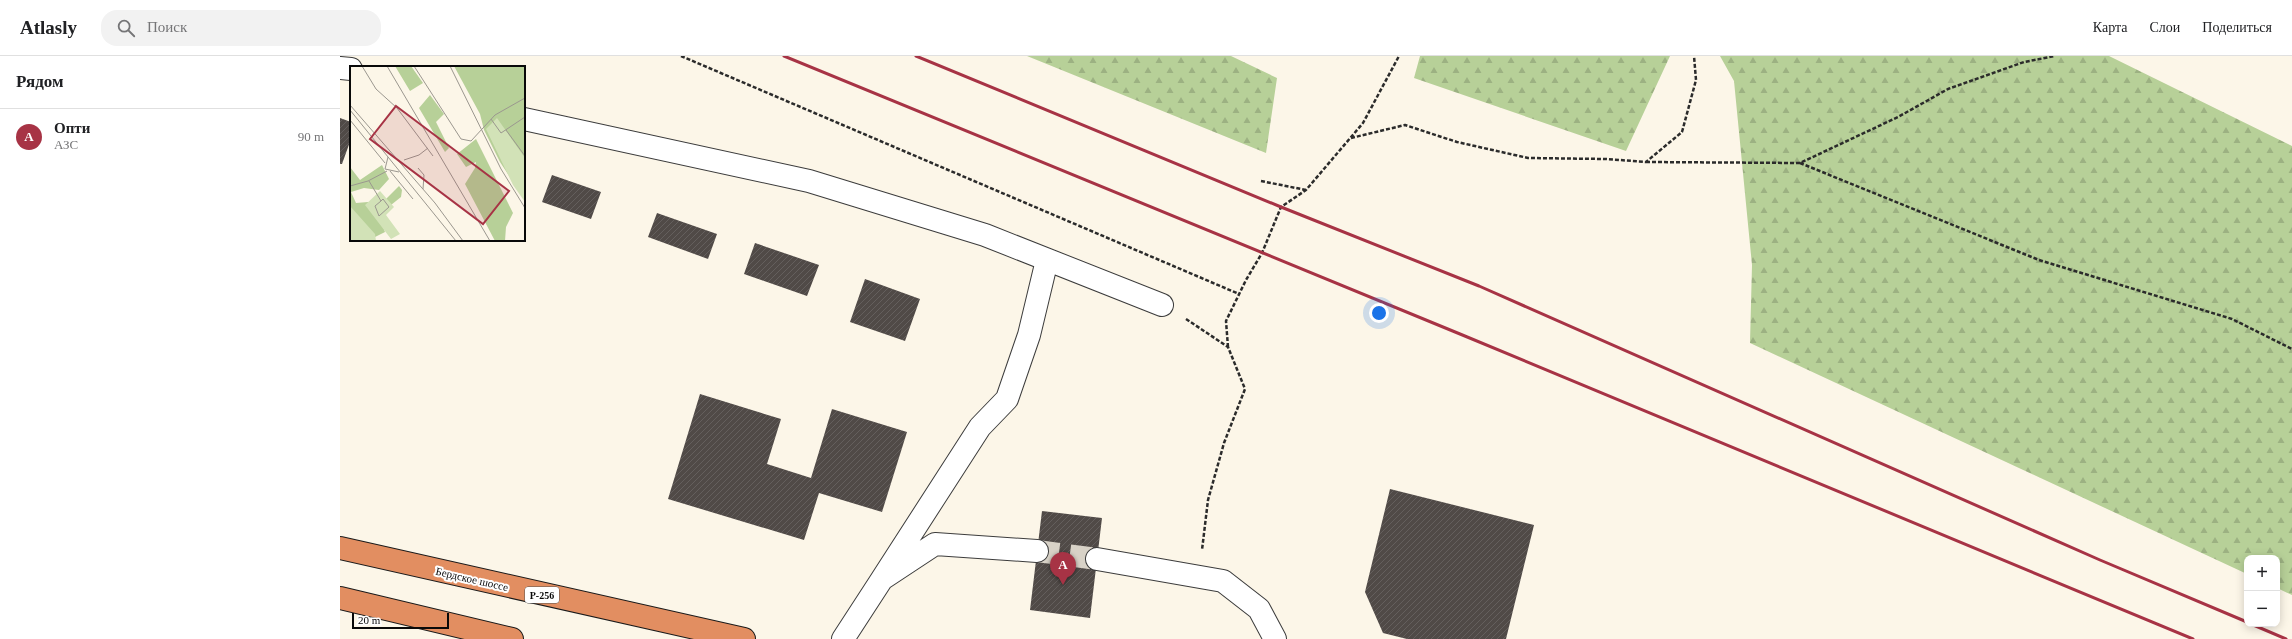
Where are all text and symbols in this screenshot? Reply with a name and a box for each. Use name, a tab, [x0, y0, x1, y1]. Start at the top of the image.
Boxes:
search box	[101, 10, 381, 46]
text: Atlasly	[20, 17, 77, 38]
icon: search	[115, 17, 137, 39]
text: Поиск	[147, 19, 187, 35]
text: Карта	[2093, 20, 2127, 35]
text: Слои	[2149, 20, 2180, 35]
text: Поделиться	[2202, 20, 2272, 35]
inset map	[350, 66, 525, 241]
text: Рядом	[16, 72, 64, 91]
text: Опти	[54, 120, 90, 136]
text: A	[24, 129, 34, 144]
text: 90 m	[298, 129, 324, 144]
text: АЗС	[54, 137, 78, 152]
your location	[1369, 303, 1389, 323]
pin: A	[1050, 552, 1076, 585]
map controls	[2244, 555, 2280, 627]
button: +	[2244, 555, 2280, 591]
street label: Бердское шоссе	[435, 565, 510, 593]
road number: Р-256	[525, 587, 559, 603]
button: −	[2244, 591, 2280, 627]
scale bar	[352, 611, 449, 630]
text: 20 m	[358, 614, 380, 626]

